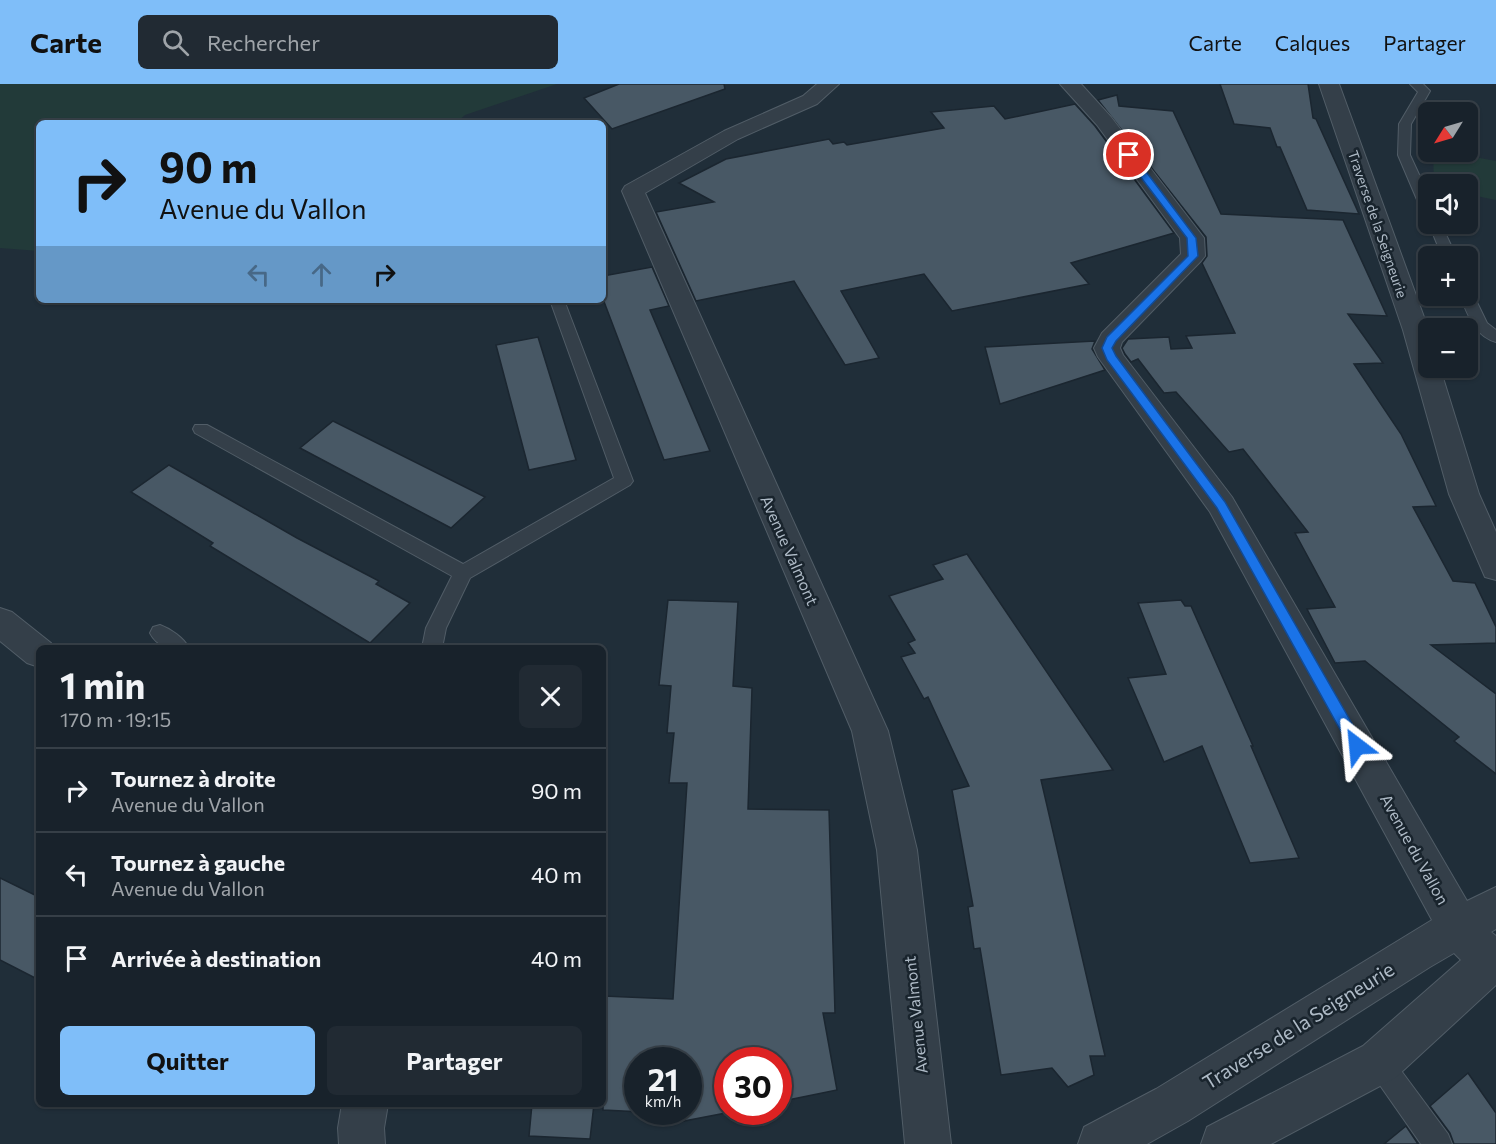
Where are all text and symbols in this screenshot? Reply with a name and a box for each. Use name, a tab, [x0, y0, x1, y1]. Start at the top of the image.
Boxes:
search box	[138, 15, 558, 69]
text: Carte	[30, 25, 102, 59]
icon: search	[159, 26, 192, 59]
text: Rechercher	[207, 29, 320, 56]
text: Carte	[1189, 30, 1242, 55]
text: Calques	[1275, 30, 1350, 55]
text: Partager	[1383, 30, 1466, 55]
north arrow	[1418, 102, 1478, 162]
map controls	[1418, 102, 1478, 378]
pin	[1103, 129, 1154, 180]
icon: arrive	[1112, 138, 1145, 171]
text: 90 m	[159, 140, 258, 192]
icon: right	[60, 144, 138, 222]
street label: Traverse de la Seigneurie	[1345, 148, 1411, 300]
button: sound	[1418, 174, 1478, 234]
text: Avenue du Vallon	[159, 192, 367, 225]
button: +	[1418, 246, 1478, 306]
icon: left	[242, 258, 275, 291]
icon: ahead	[305, 258, 338, 291]
icon: right	[368, 258, 401, 291]
button: −	[1418, 318, 1478, 378]
street label: Avenue Valmont	[757, 492, 823, 608]
text: 1 min	[60, 662, 145, 706]
button: close	[519, 665, 582, 728]
text: 170 m · 19:15	[60, 707, 171, 731]
position arrow	[1325, 714, 1389, 778]
text: Tournez à droite	[111, 765, 276, 792]
icon: right	[60, 774, 93, 807]
text: 90 m	[531, 777, 582, 804]
street label: Avenue du Vallon	[1377, 791, 1453, 907]
text: Avenue du Vallon	[111, 792, 265, 816]
text: Tournez à gauche	[111, 849, 285, 876]
icon: left	[60, 858, 93, 891]
text: 40 m	[531, 861, 582, 888]
text: Avenue du Vallon	[111, 876, 265, 900]
icon: arrive	[60, 942, 93, 975]
text: Arrivée à destination	[111, 945, 321, 972]
text: 40 m	[531, 945, 582, 972]
street label: Avenue Valmont	[899, 955, 931, 1075]
street label: Traverse de la Seigneurie	[1198, 956, 1398, 1094]
button: Quitter	[60, 1026, 315, 1095]
button: Partager	[327, 1026, 582, 1095]
speed limit sign: 30	[714, 1047, 792, 1125]
text: 21	[648, 1060, 678, 1097]
text: km/h	[645, 1092, 681, 1110]

